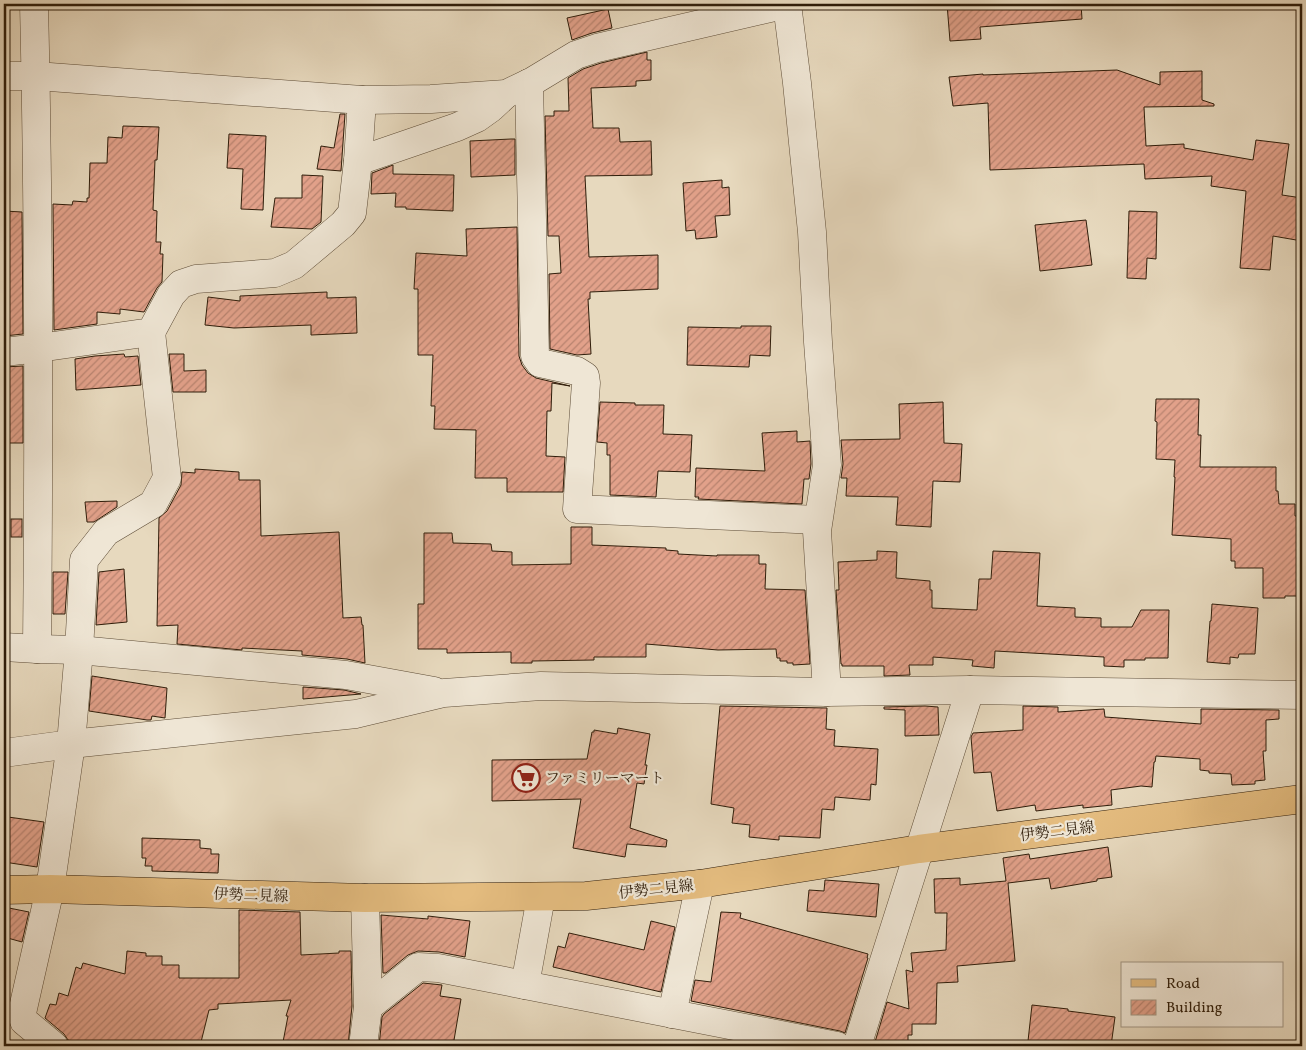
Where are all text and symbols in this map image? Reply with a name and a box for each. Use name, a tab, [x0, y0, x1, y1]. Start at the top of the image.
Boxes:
supermarket icon: ファミリーマート	[511, 763, 541, 793]
place label: ファミリーマート	[545, 769, 665, 790]
street label: 伊勢二見線	[1019, 817, 1096, 847]
street label: 伊勢二見線	[618, 876, 695, 905]
street label: 伊勢二見線	[213, 885, 289, 908]
legend	[1121, 962, 1284, 1028]
text: Road	[1166, 974, 1200, 995]
text: Building	[1166, 998, 1223, 1019]

